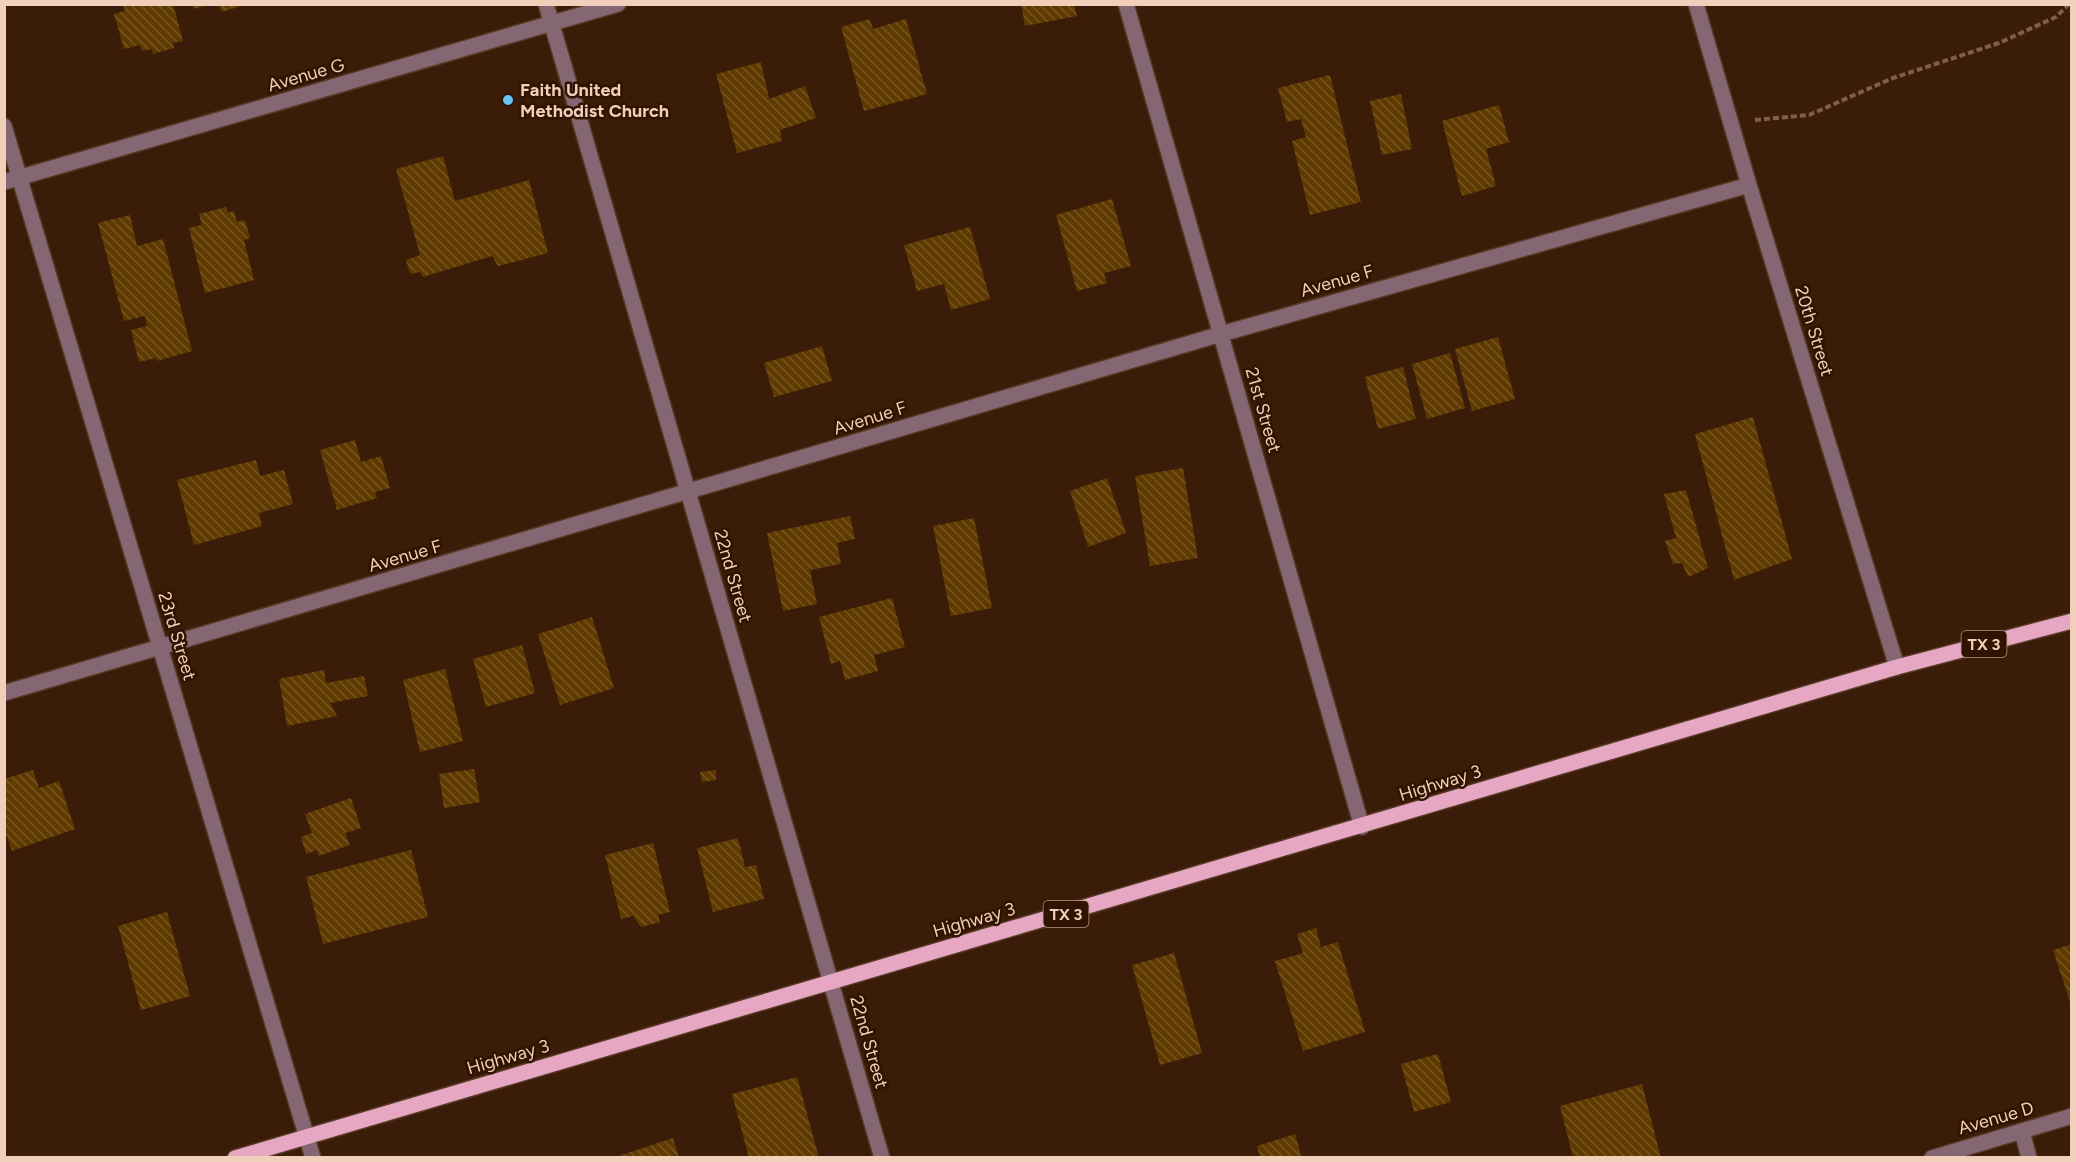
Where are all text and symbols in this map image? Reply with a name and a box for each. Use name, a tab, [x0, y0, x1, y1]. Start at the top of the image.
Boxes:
street label: Avenue G	[265, 53, 347, 96]
place label: Faith United Methodist Church	[520, 79, 669, 122]
marker: Faith United Methodist Church	[501, 93, 515, 107]
street label: Avenue F	[1298, 260, 1376, 302]
street label: 20th Street	[1790, 283, 1838, 379]
street label: 21st Street	[1240, 365, 1286, 455]
street label: Avenue F	[831, 396, 909, 439]
street label: 22nd Street	[709, 527, 757, 625]
street label: Avenue F	[366, 535, 444, 577]
street label: 23rd Street	[153, 589, 201, 683]
road number: TX 3	[1962, 631, 2006, 657]
street label: Highway 3	[1396, 760, 1484, 806]
street label: Highway 3	[930, 898, 1018, 942]
road number: TX 3	[1044, 901, 1088, 927]
street label: 22nd Street	[845, 993, 893, 1091]
street label: Highway 3	[464, 1035, 552, 1079]
street label: Avenue D	[1956, 1097, 2036, 1139]

